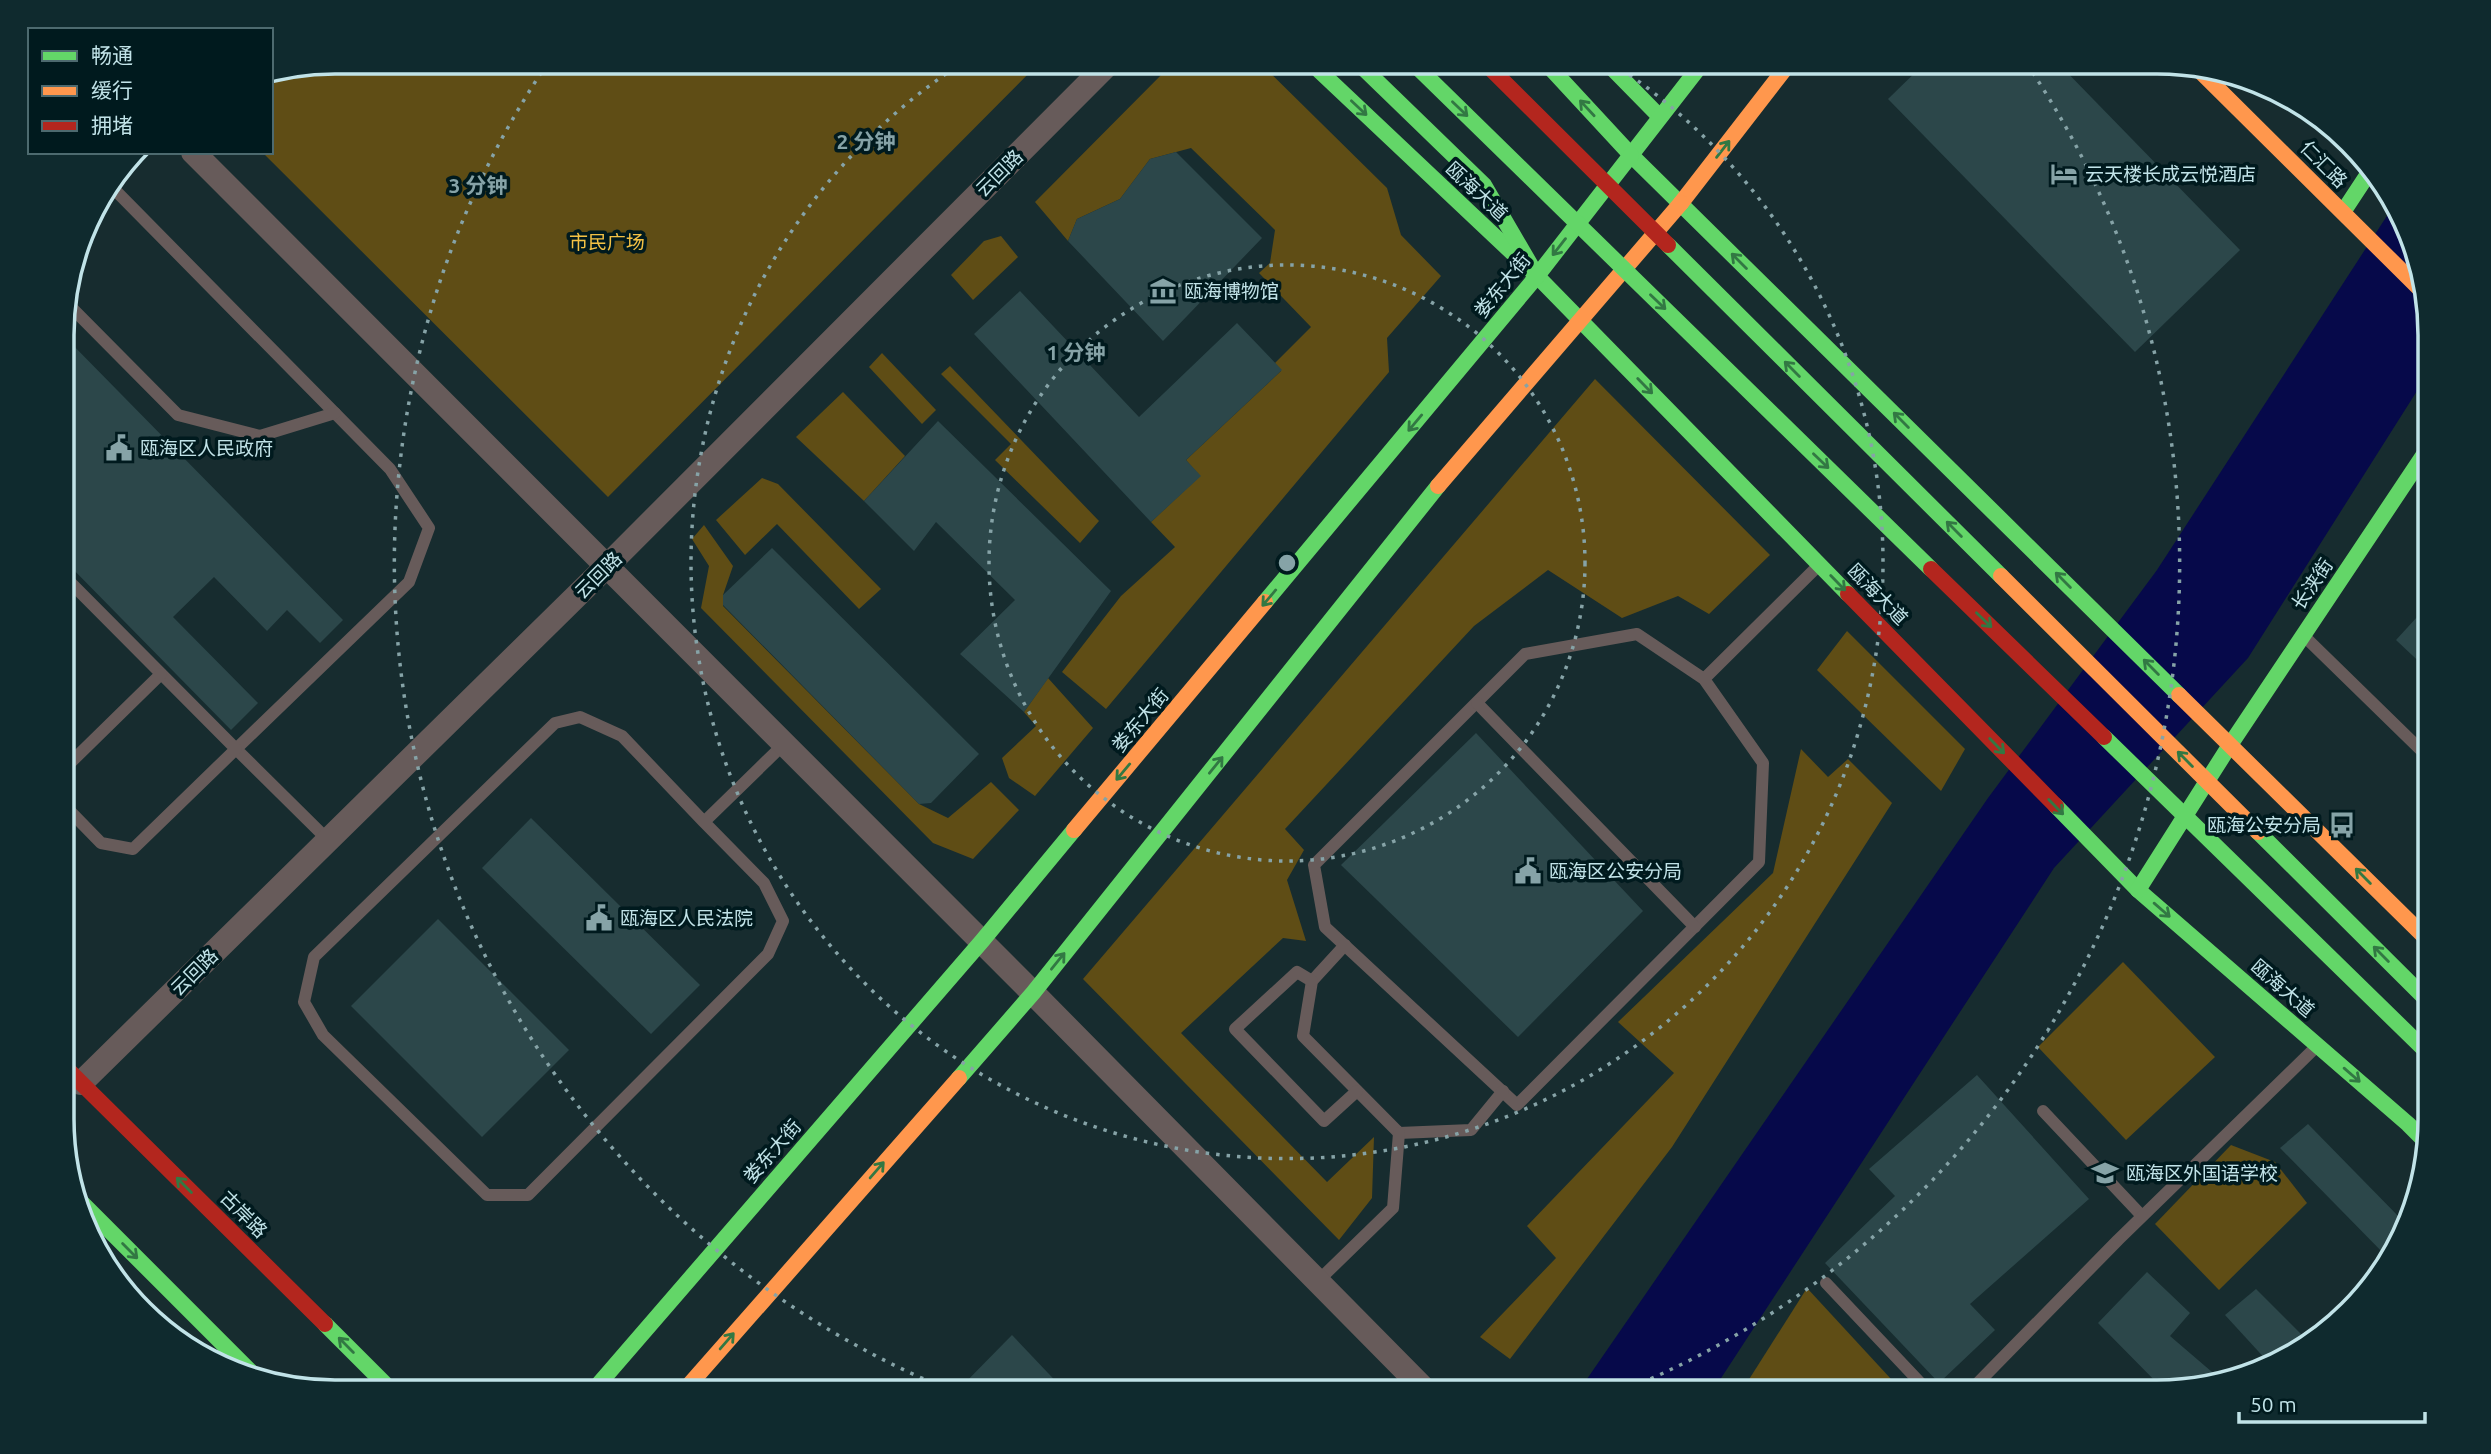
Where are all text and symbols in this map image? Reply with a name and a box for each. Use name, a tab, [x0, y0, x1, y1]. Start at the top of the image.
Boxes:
legend	[28, 28, 273, 154]
text: 畅通	[91, 43, 133, 67]
text: 缓行	[91, 78, 133, 102]
one-way arrow	[1350, 100, 1368, 116]
one-way arrow	[1451, 100, 1468, 117]
one-way arrow	[1579, 100, 1596, 117]
text: 拥堵	[91, 113, 133, 137]
text: 2 分钟	[837, 129, 895, 153]
street label: 仁汇路	[2296, 136, 2352, 192]
one-way arrow	[1715, 140, 1730, 159]
street label: 云回路	[971, 145, 1027, 201]
street label: 瓯海大道	[1442, 157, 1512, 225]
hotel icon: 云天楼长成云悦酒店	[2049, 159, 2079, 189]
place label: 云天楼长成云悦酒店	[2085, 163, 2256, 185]
text: 3 分钟	[449, 173, 507, 197]
park label: 市民广场	[569, 231, 645, 253]
one-way arrow	[1552, 238, 1567, 256]
street label: 娄东大街	[1470, 249, 1534, 321]
one-way arrow	[1731, 252, 1748, 269]
museum icon: 瓯海博物馆	[1148, 276, 1178, 306]
place label: 瓯海博物馆	[1184, 280, 1279, 302]
one-way arrow	[1649, 293, 1666, 310]
text: 1 分钟	[1047, 340, 1105, 364]
one-way arrow	[1784, 361, 1801, 378]
one-way arrow	[1637, 377, 1654, 394]
one-way arrow	[1893, 412, 1910, 429]
one-way arrow	[1407, 414, 1423, 432]
public building icon: 瓯海区人民政府	[104, 433, 134, 463]
place label: 瓯海区人民政府	[140, 437, 273, 459]
one-way arrow	[1812, 452, 1829, 469]
one-way arrow	[1945, 521, 1962, 538]
street label: 云回路	[570, 547, 626, 603]
centre of rings	[1275, 551, 1299, 575]
street label: 长浃街	[2287, 554, 2337, 614]
street label: 瓯海大道	[1844, 559, 1912, 629]
one-way arrow	[2055, 572, 2072, 589]
one-way arrow	[1830, 575, 1847, 592]
one-way arrow	[1261, 589, 1277, 607]
one-way arrow	[1975, 611, 1992, 628]
one-way arrow	[2143, 658, 2160, 675]
street label: 娄东大街	[1107, 684, 1173, 756]
one-way arrow	[1989, 737, 2006, 754]
one-way arrow	[2176, 750, 2193, 767]
one-way arrow	[1208, 756, 1223, 774]
one-way arrow	[1115, 763, 1131, 781]
one-way arrow	[2048, 798, 2065, 815]
bus stop icon: 瓯海公安分局	[2327, 810, 2357, 840]
place label: 瓯海公安分局	[2207, 814, 2321, 836]
public building icon: 瓯海区公安分局	[1513, 856, 1543, 886]
place label: 瓯海区公安分局	[1549, 860, 1682, 882]
one-way arrow	[2355, 868, 2372, 885]
one-way arrow	[2152, 902, 2170, 918]
public building icon: 瓯海区人民法院	[584, 903, 614, 933]
place label: 瓯海区人民法院	[620, 907, 753, 929]
street label: 云回路	[166, 944, 222, 1000]
one-way arrow	[2372, 945, 2389, 962]
one-way arrow	[1050, 953, 1066, 971]
street label: 瓯海大道	[2247, 955, 2319, 1021]
one-way arrow	[2343, 1067, 2361, 1083]
street label: 娄东大街	[739, 1115, 805, 1187]
school or university icon: 瓯海区外国语学校	[2090, 1158, 2120, 1188]
one-way arrow	[869, 1162, 885, 1180]
place label: 瓯海区外国语学校	[2126, 1162, 2278, 1184]
one-way arrow	[176, 1176, 193, 1193]
street label: 古岸路	[216, 1186, 272, 1242]
one-way arrow	[121, 1242, 138, 1259]
one-way arrow	[719, 1333, 735, 1351]
one-way arrow	[337, 1336, 354, 1353]
scale bar	[2239, 1380, 2424, 1424]
text: 50 m	[2250, 1392, 2297, 1416]

